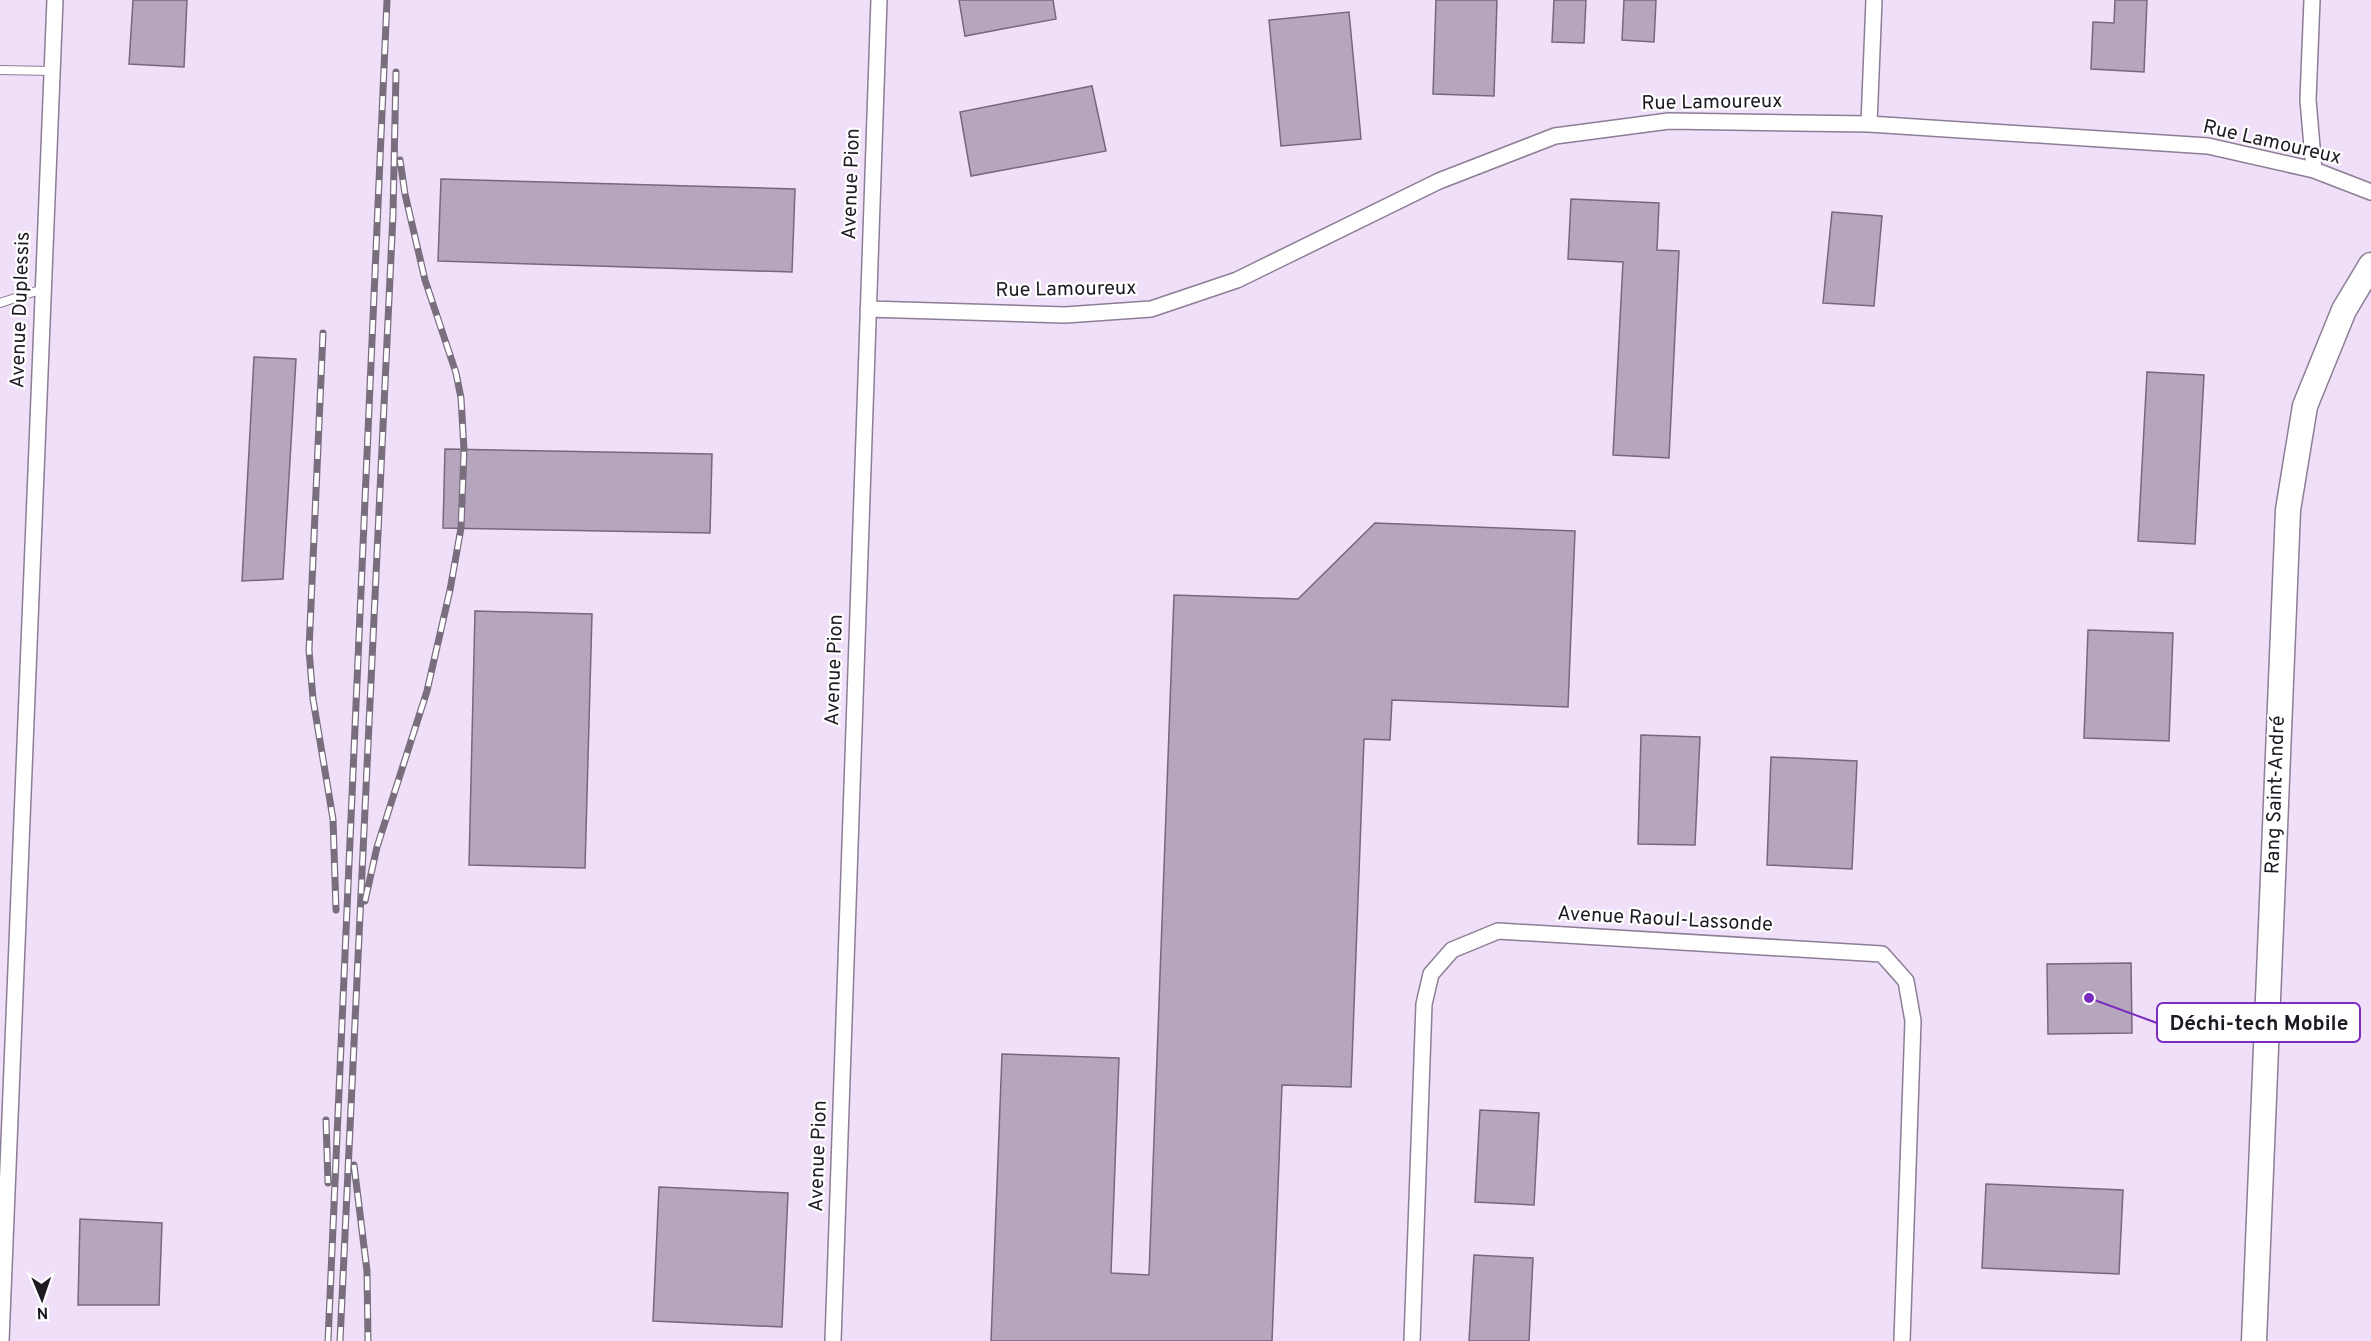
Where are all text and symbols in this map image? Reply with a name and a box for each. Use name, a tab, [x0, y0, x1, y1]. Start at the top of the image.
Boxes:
street label: Rue Lamoureux	[1641, 89, 1783, 117]
street label: Rue Lamoureux	[2200, 114, 2344, 172]
street label: Avenue Pion	[837, 128, 867, 240]
street label: Avenue Duplessis	[5, 231, 37, 389]
street label: Rue Lamoureux	[995, 276, 1137, 304]
street label: Avenue Pion	[820, 614, 850, 726]
street label: Rang Saint-André	[2260, 715, 2292, 875]
street label: Avenue Raoul-Lassonde	[1557, 901, 1773, 939]
callout: Déchi-tech Mobile	[2157, 1003, 2360, 1042]
text: Déchi-tech Mobile	[2170, 1011, 2348, 1038]
street label: Avenue Pion	[804, 1100, 834, 1212]
north arrow	[12, 1269, 72, 1329]
text: N	[36, 1302, 49, 1322]

